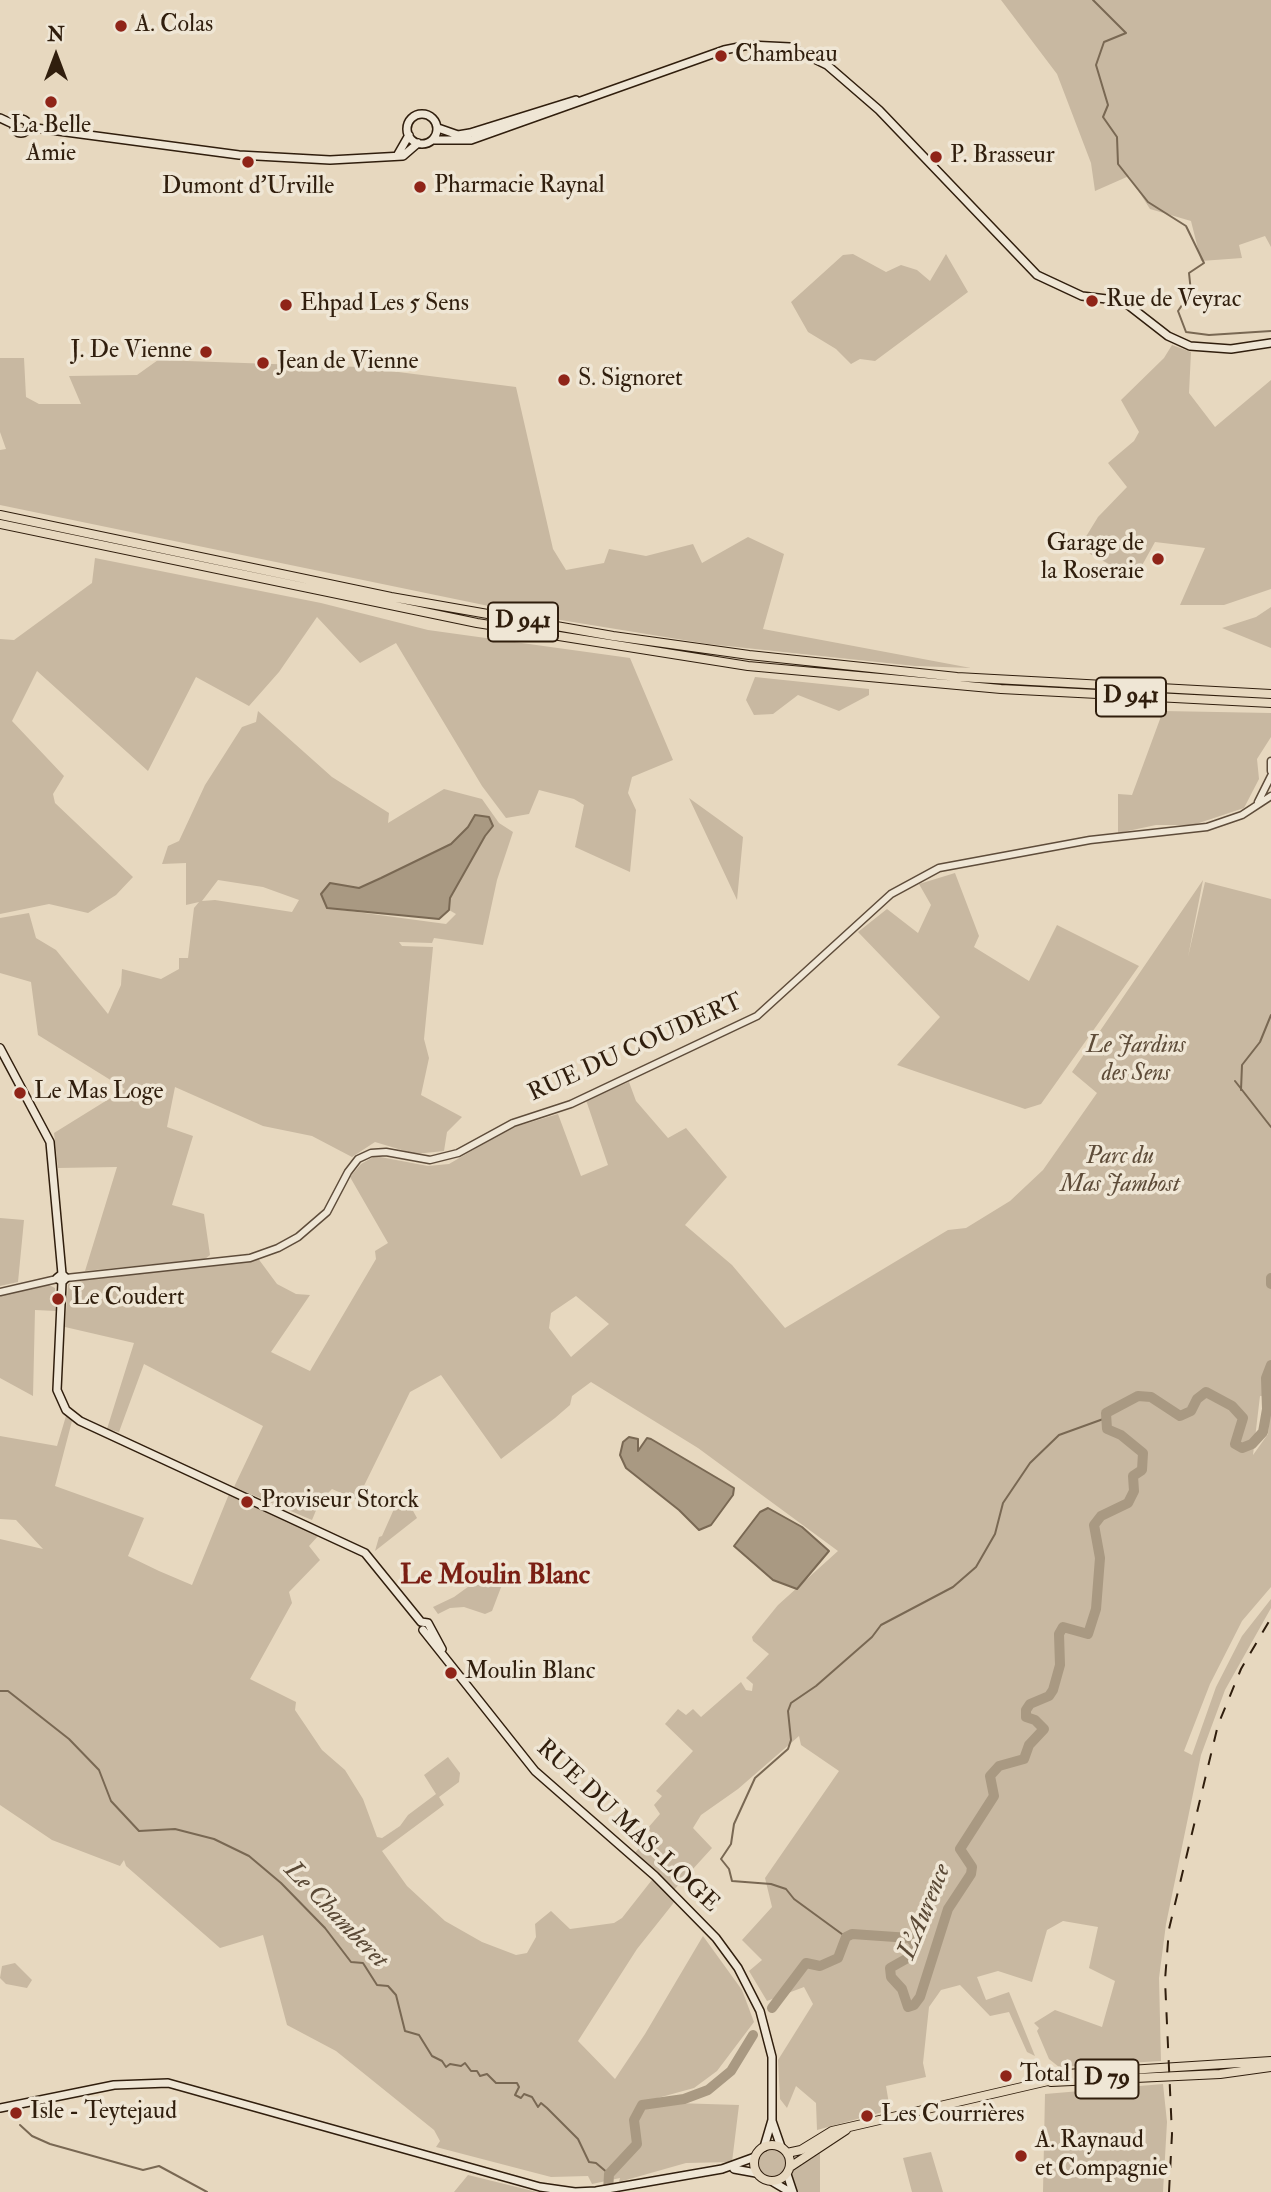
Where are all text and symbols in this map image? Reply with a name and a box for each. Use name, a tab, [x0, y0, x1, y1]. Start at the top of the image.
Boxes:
place label: A. Colas	[135, 12, 213, 40]
marker: A. Colas	[113, 18, 129, 34]
north arrow	[21, 21, 91, 91]
text: N	[47, 23, 65, 47]
place label: Chambeau	[735, 42, 838, 70]
marker: Chambeau	[713, 48, 729, 64]
marker: La Belle Amie	[43, 94, 59, 110]
place label: La Belle Amie	[11, 113, 91, 169]
place label: P. Brasseur	[950, 143, 1055, 171]
marker: P. Brasseur	[928, 149, 944, 165]
marker: Dumont d'Urville	[240, 154, 256, 170]
place label: Pharmacie Raynal	[434, 173, 605, 201]
place label: Dumont d'Urville	[162, 174, 334, 202]
marker: Pharmacie Raynal	[412, 179, 428, 195]
place label: Rue de Veyrac	[1106, 287, 1241, 315]
place label: Ehpad Les 5 Sens	[300, 291, 469, 319]
marker: Rue de Veyrac	[1084, 293, 1100, 309]
marker: Ehpad Les 5 Sens	[278, 297, 294, 313]
place label: J. De Vienne	[70, 338, 192, 366]
marker: J. De Vienne	[198, 344, 214, 360]
place label: Jean de Vienne	[277, 349, 418, 377]
marker: Jean de Vienne	[255, 355, 271, 371]
place label: S. Signoret	[578, 366, 683, 394]
marker: S. Signoret	[556, 372, 572, 388]
place label: Garage de la Roseraie	[1041, 531, 1144, 587]
marker: Garage de la Roseraie	[1150, 551, 1166, 567]
road number: D 941	[488, 602, 558, 642]
road number: D 941	[1096, 678, 1166, 716]
street label: RUE DU COUDERT	[524, 989, 748, 1109]
park label: Le Jardins des Sens	[1086, 1033, 1186, 1089]
place label: Le Mas Loge	[34, 1079, 164, 1107]
marker: Le Mas Loge	[12, 1085, 28, 1101]
park label: Parc du Mas Jambost	[1060, 1144, 1180, 1200]
place label: Le Coudert	[72, 1285, 185, 1313]
marker: Le Coudert	[50, 1291, 66, 1307]
place label: Proviseur Storck	[261, 1488, 419, 1516]
marker: Proviseur Storck	[239, 1494, 255, 1510]
district label: Le Moulin Blanc	[400, 1560, 590, 1594]
place label: Moulin Blanc	[465, 1659, 595, 1687]
marker: Moulin Blanc	[443, 1665, 459, 1681]
street label: RUE DU MAS-LOGE	[529, 1735, 725, 1919]
water label: Le Chamberet	[276, 1856, 394, 1976]
water label: L'Aurence	[893, 1860, 959, 1964]
road number: D 79	[1076, 2060, 1138, 2098]
place label: Total	[1020, 2062, 1070, 2090]
marker: Total	[998, 2068, 1014, 2084]
place label: Isle - Teytejaud	[30, 2099, 177, 2127]
place label: Les Courrières	[881, 2102, 1025, 2130]
marker: Isle - Teytejaud	[8, 2105, 24, 2121]
marker: Les Courrières	[859, 2108, 875, 2124]
place label: A. Raynaud et Compagnie	[1035, 2128, 1168, 2184]
marker: A. Raynaud et Compagnie	[1013, 2148, 1029, 2164]

